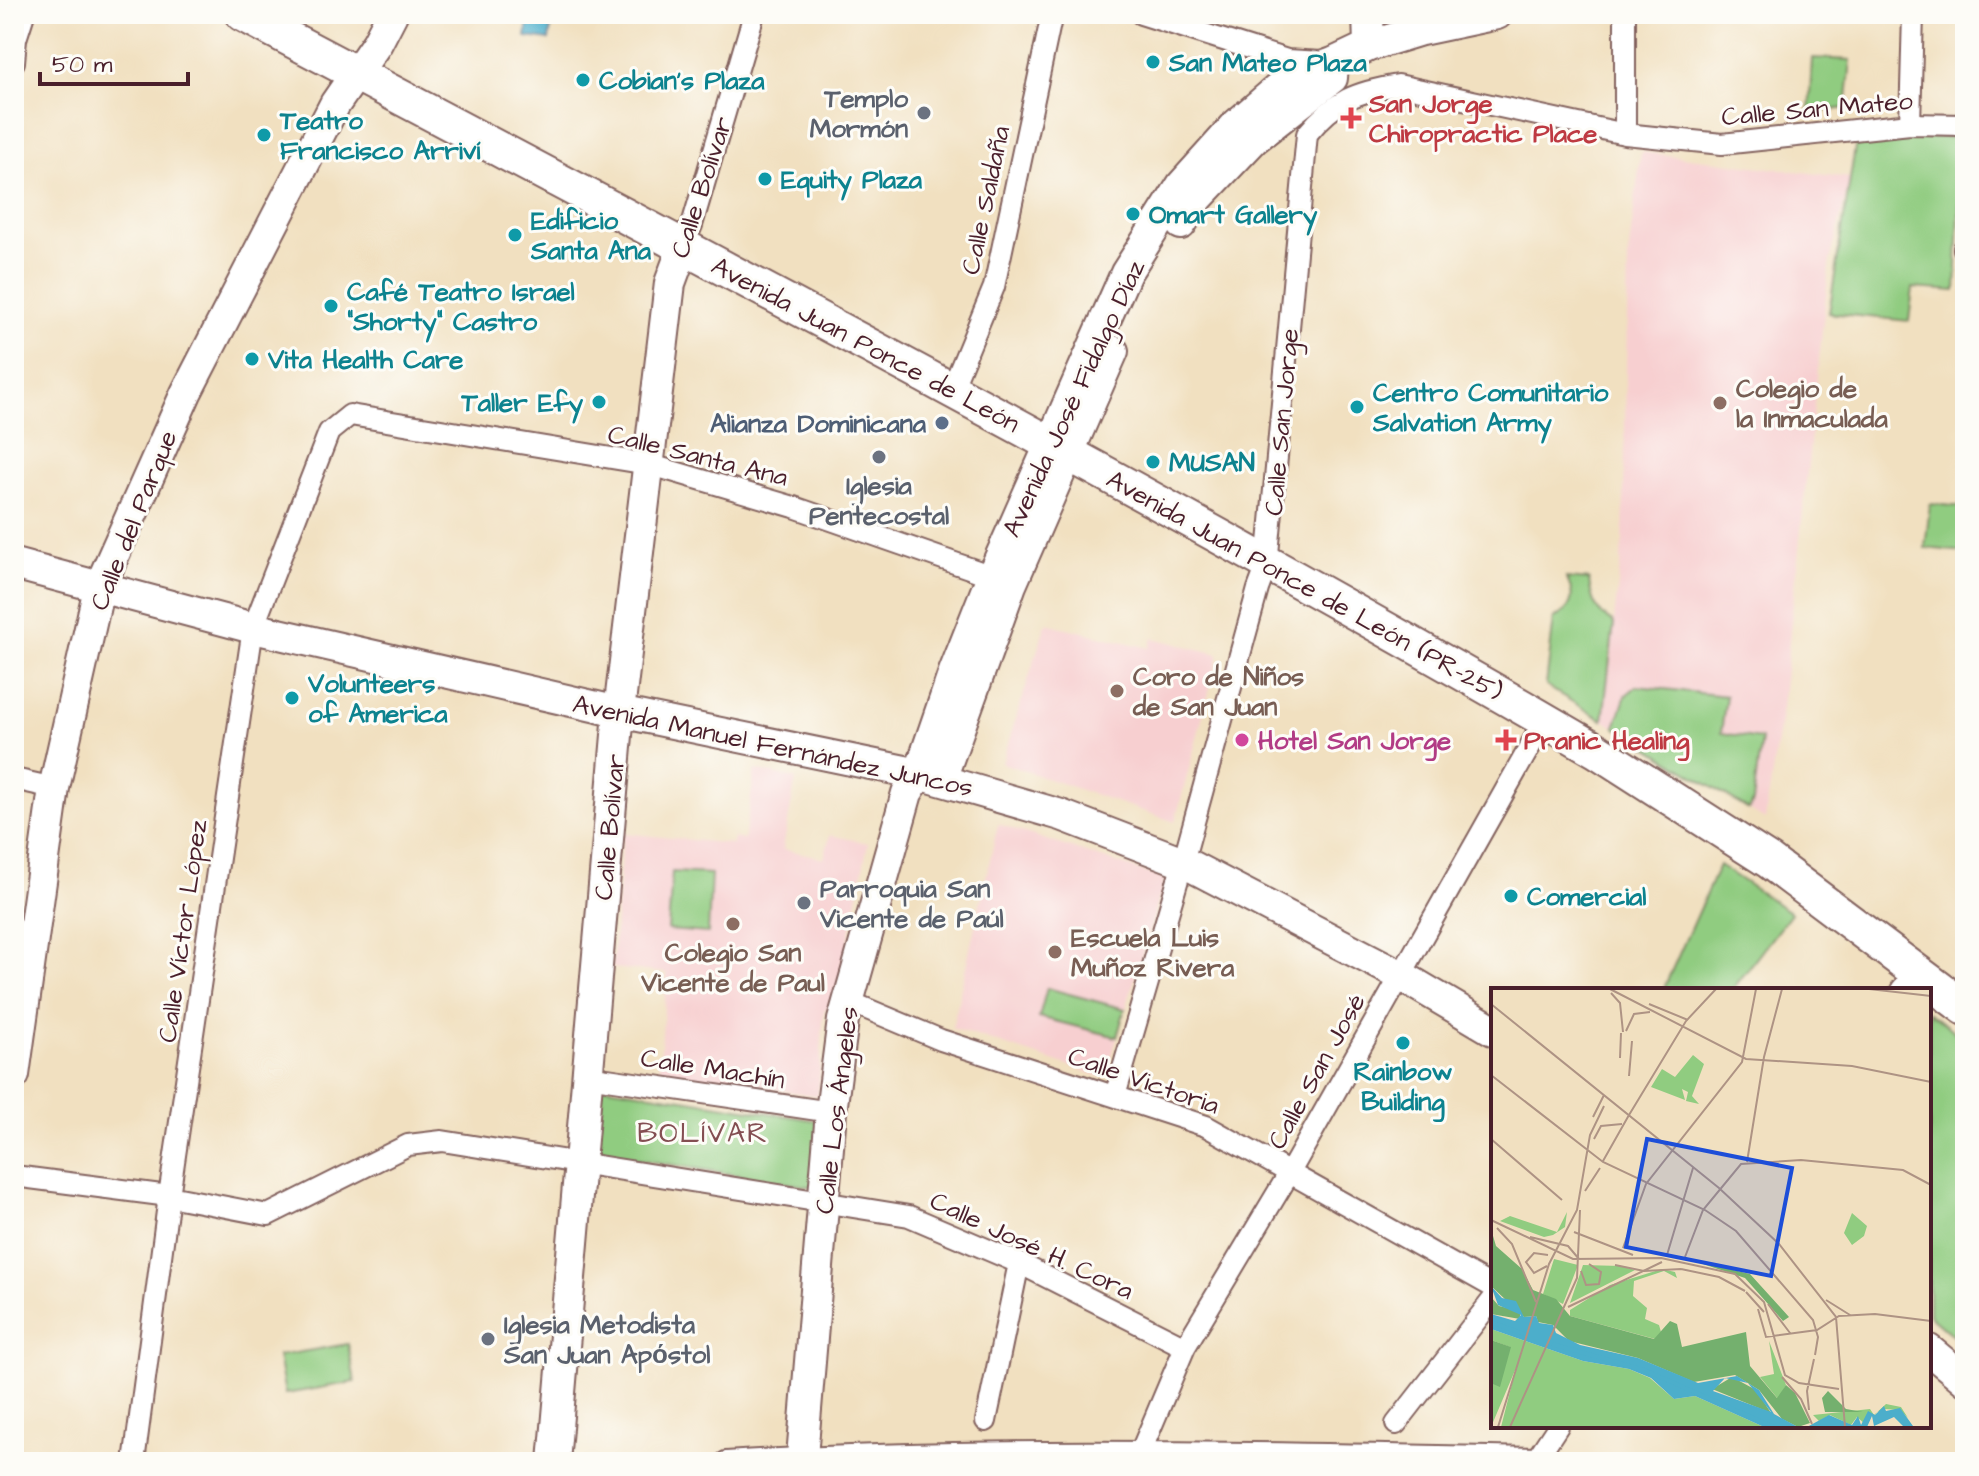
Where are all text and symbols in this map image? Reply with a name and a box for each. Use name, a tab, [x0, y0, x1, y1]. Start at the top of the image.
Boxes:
scale bar	[40, 36, 188, 86]
place label: San Mateo Plaza	[1168, 45, 1367, 81]
text: 50 m	[52, 48, 113, 82]
marker: San Mateo Plaza	[1144, 53, 1162, 71]
place label: Cobian's Plaza	[599, 63, 765, 99]
marker: Cobian's Plaza	[574, 71, 592, 89]
place label: Templo Mormón	[810, 81, 908, 147]
street label: Calle San Mateo	[1720, 83, 1914, 135]
place label: San Jorge Chiropractic Place	[1368, 86, 1597, 152]
place label: Teatro Francisco Arriví	[279, 103, 481, 169]
marker: Templo Mormón	[915, 104, 933, 122]
marker: San Jorge Chiropractic Place	[1340, 107, 1362, 129]
street label: Calle Bolívar	[662, 112, 742, 263]
street label: Calle Saldaña	[953, 123, 1019, 278]
marker: Teatro Francisco Arriví	[255, 126, 273, 144]
place label: Equity Plaza	[781, 162, 923, 201]
marker: Equity Plaza	[756, 170, 774, 188]
place label: Omart Gallery	[1149, 197, 1318, 236]
place label: Edificio Santa Ana	[530, 203, 652, 269]
marker: Omart Gallery	[1124, 205, 1142, 223]
marker: Edificio Santa Ana	[506, 226, 524, 244]
street label: Avenida Juan Ponce de León	[705, 248, 1026, 442]
street label: Avenida José Fidalgo Díaz	[994, 254, 1156, 544]
place label: Café Teatro Israel "Shorty" Castro	[347, 274, 575, 343]
marker: Café Teatro Israel "Shorty" Castro	[322, 297, 340, 315]
street label: Calle San Jorge	[1256, 327, 1310, 517]
place label: Vita Health Care	[267, 342, 463, 378]
marker: Vita Health Care	[243, 350, 261, 368]
place label: Colegio de la Inmaculada	[1736, 371, 1888, 437]
place label: Centro Comunitario Salvation Army	[1372, 375, 1609, 444]
place label: Taller Efy	[460, 385, 584, 424]
marker: Taller Efy	[590, 393, 608, 411]
marker: Colegio de la Inmaculada	[1711, 394, 1729, 412]
marker: Centro Comunitario Salvation Army	[1348, 398, 1366, 416]
place label: Alianza Dominicana	[710, 406, 927, 442]
marker: Alianza Dominicana	[933, 414, 951, 432]
street label: Calle Santa Ana	[604, 416, 792, 496]
street label: Calle del Parque	[81, 425, 186, 616]
place label: MUSAN	[1169, 445, 1255, 481]
marker: Iglesia Pentecostal	[870, 448, 888, 466]
marker: MUSAN	[1144, 453, 1162, 471]
street label: Avenida Juan Ponce de León (PR-25)	[1100, 462, 1509, 710]
place label: Iglesia Pentecostal	[809, 468, 949, 534]
place label: Coro de Niños de San Juan	[1132, 659, 1304, 725]
place label: Volunteers of America	[307, 666, 448, 732]
marker: Coro de Niños de San Juan	[1108, 682, 1126, 700]
street label: Avenida Manuel Fernández Juncos	[569, 686, 976, 806]
marker: Volunteers of America	[283, 689, 301, 707]
place label: Hotel San Jorge	[1258, 723, 1451, 762]
place label: Pranic Healing	[1524, 723, 1690, 762]
marker: Pranic Healing	[1495, 729, 1517, 751]
marker: Hotel San Jorge	[1233, 731, 1251, 749]
street label: Calle Bolívar	[586, 753, 634, 902]
street label: Calle Víctor López	[150, 817, 216, 1045]
place label: Parroquia San Vicente de Paúl	[819, 871, 1004, 937]
place label: Comercial	[1527, 879, 1646, 915]
marker: Comercial	[1502, 887, 1520, 905]
marker: Parroquia San Vicente de Paúl	[795, 894, 813, 912]
marker: Colegio San Vicente de Paul	[724, 915, 742, 933]
place label: Escuela Luis Muñoz Rivera	[1071, 920, 1235, 986]
place label: Colegio San Vicente de Paul	[640, 935, 825, 1001]
marker: Escuela Luis Muñoz Rivera	[1046, 943, 1064, 961]
street label: Calle San José	[1259, 987, 1375, 1156]
inset map	[1491, 988, 1931, 1428]
street label: Calle Los Ángeles	[806, 1004, 870, 1216]
marker: Rainbow Building	[1394, 1034, 1412, 1052]
street label: Calle Victoria	[1063, 1038, 1224, 1124]
street label: Calle Machín	[638, 1040, 787, 1098]
place label: Rainbow Building	[1354, 1054, 1452, 1123]
district label: BOLÍVAR	[637, 1114, 769, 1153]
street label: Calle José H. Cora	[924, 1183, 1139, 1309]
place label: Iglesia Metodista San Juan Apόstol	[503, 1307, 710, 1373]
marker: Iglesia Metodista San Juan Apόstol	[479, 1330, 497, 1348]

